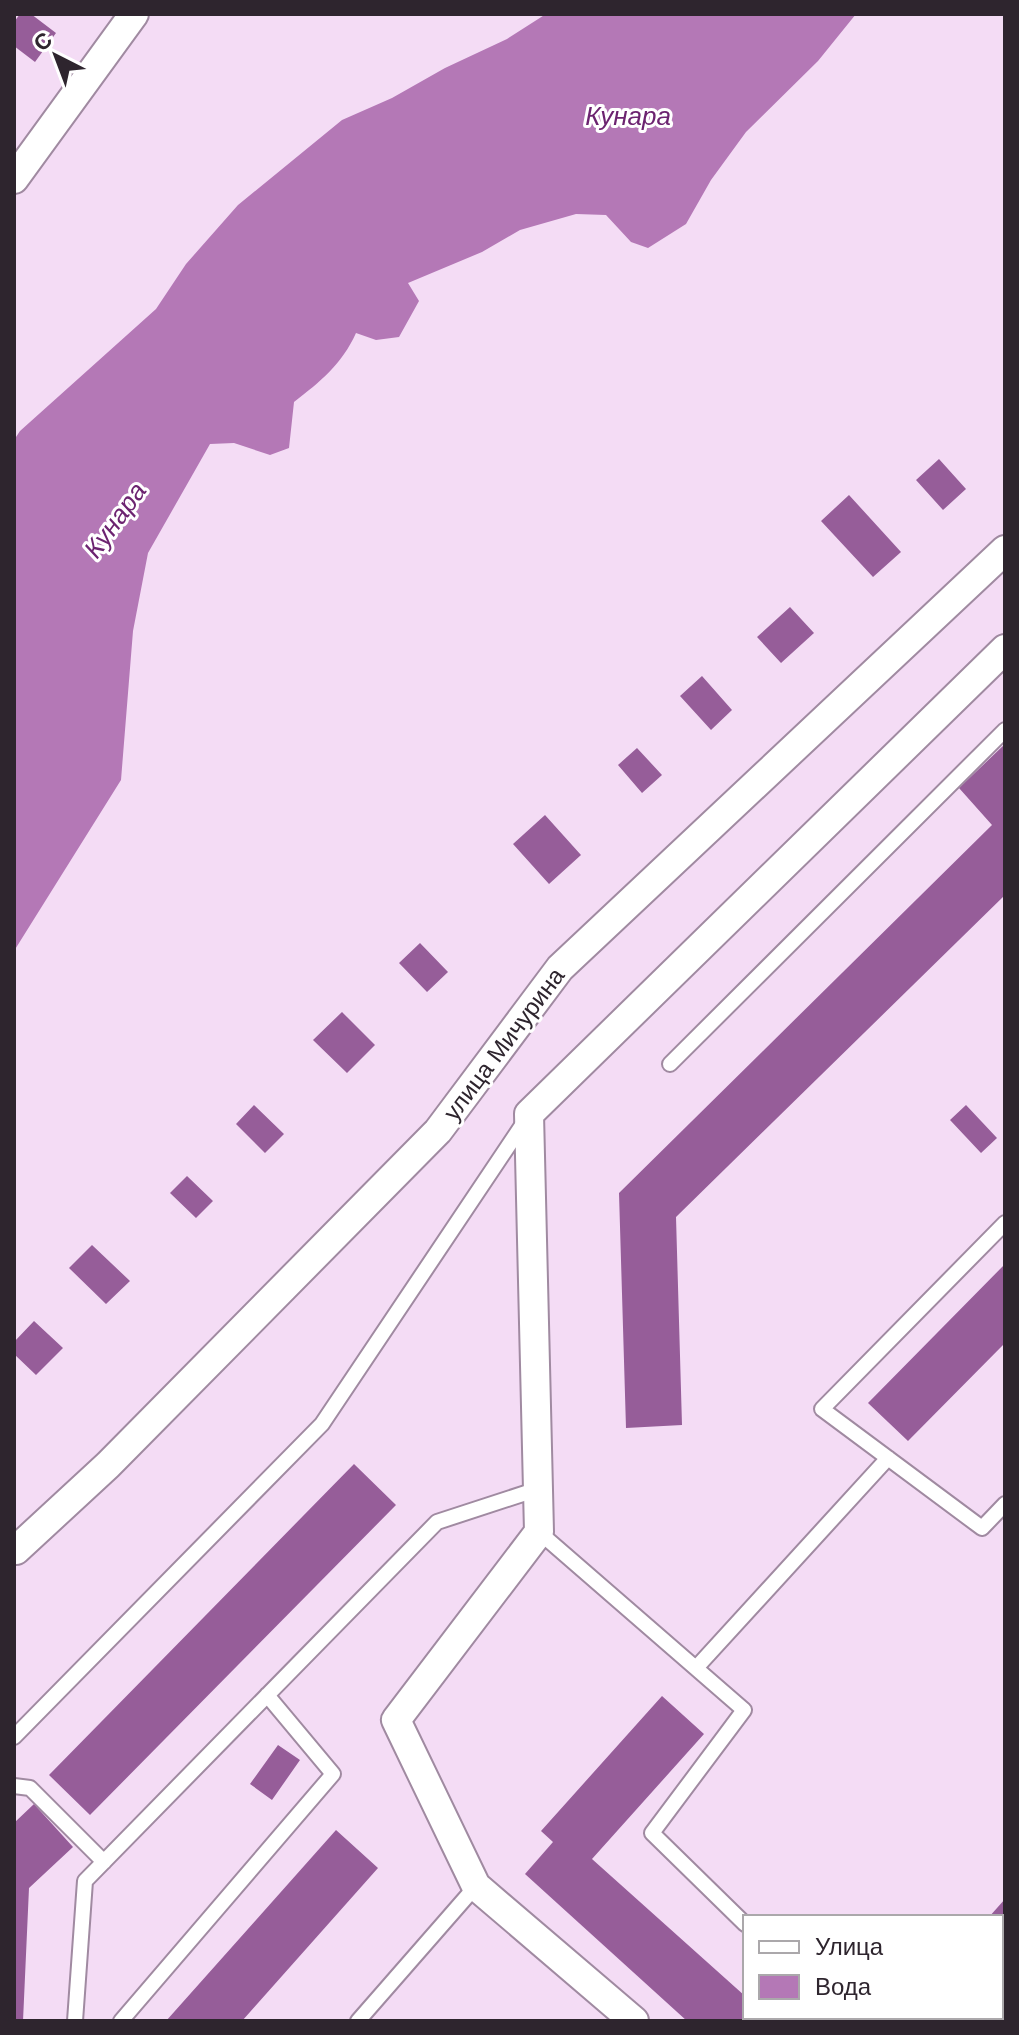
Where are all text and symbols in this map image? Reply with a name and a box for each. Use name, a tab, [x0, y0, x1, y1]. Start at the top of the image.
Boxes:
north arrow	[16, 16, 96, 96]
text: С	[29, 27, 57, 56]
water label: Кунара	[585, 101, 671, 131]
water label: Кунара	[78, 477, 152, 563]
street label: улица Мичурина	[438, 962, 570, 1125]
legend	[743, 1915, 1003, 2019]
text: Улица	[815, 1933, 884, 1960]
text: Вода	[815, 1973, 872, 2000]

